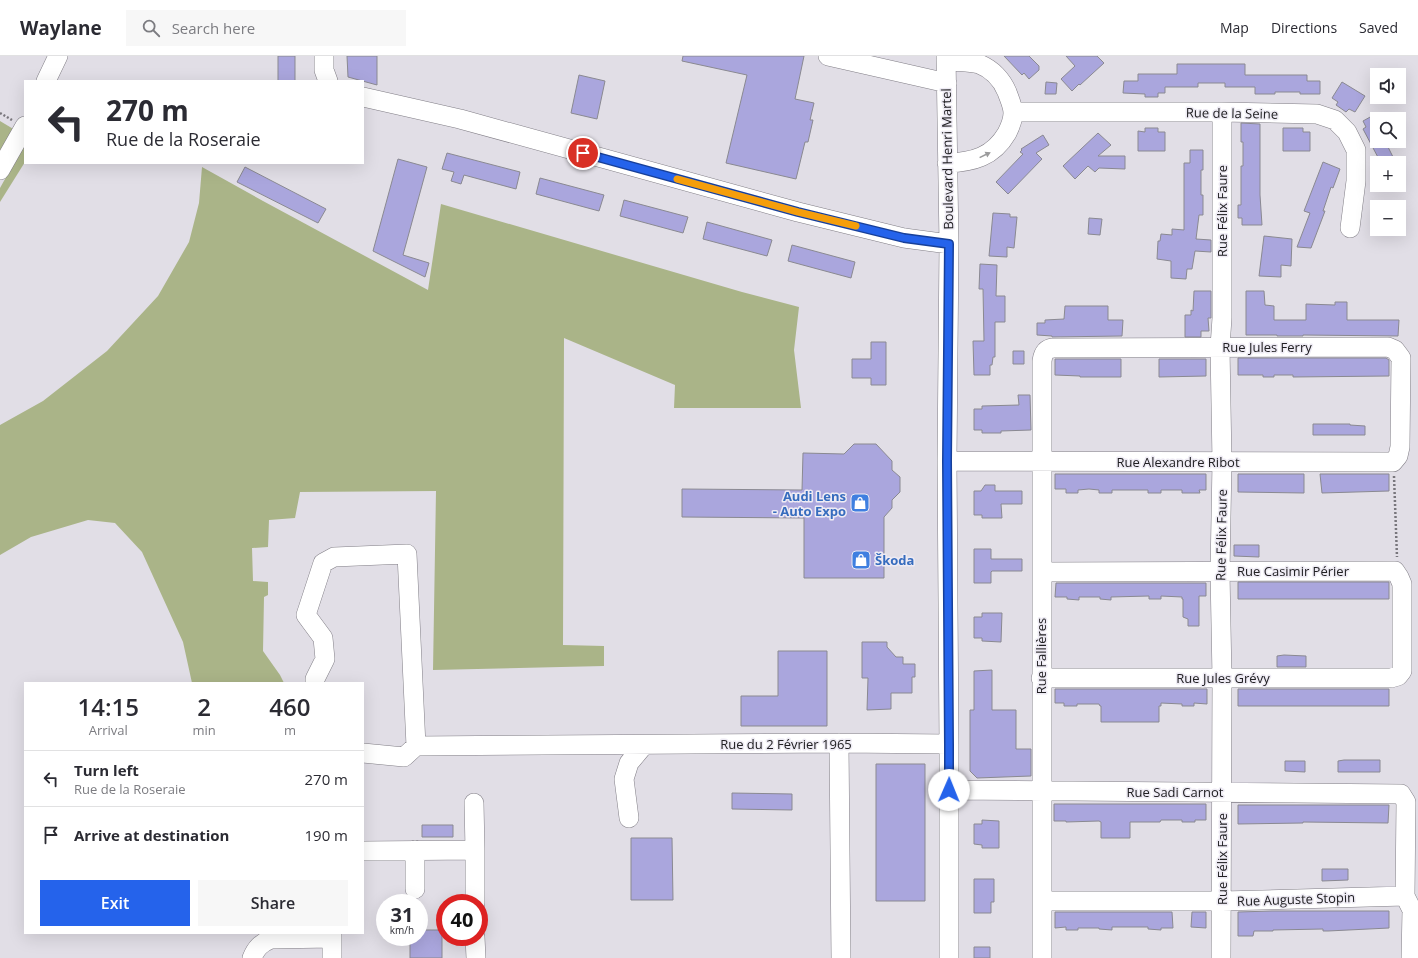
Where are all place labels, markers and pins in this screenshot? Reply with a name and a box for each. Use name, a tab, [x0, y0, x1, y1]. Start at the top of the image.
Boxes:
pin	[566, 136, 600, 170]
place label: Audi Lens - Auto Expo	[773, 487, 846, 520]
shop icon: Audi Lens - Auto Expo	[849, 492, 871, 514]
shop icon: Škoda	[850, 549, 872, 571]
place label: Škoda	[875, 551, 914, 569]

